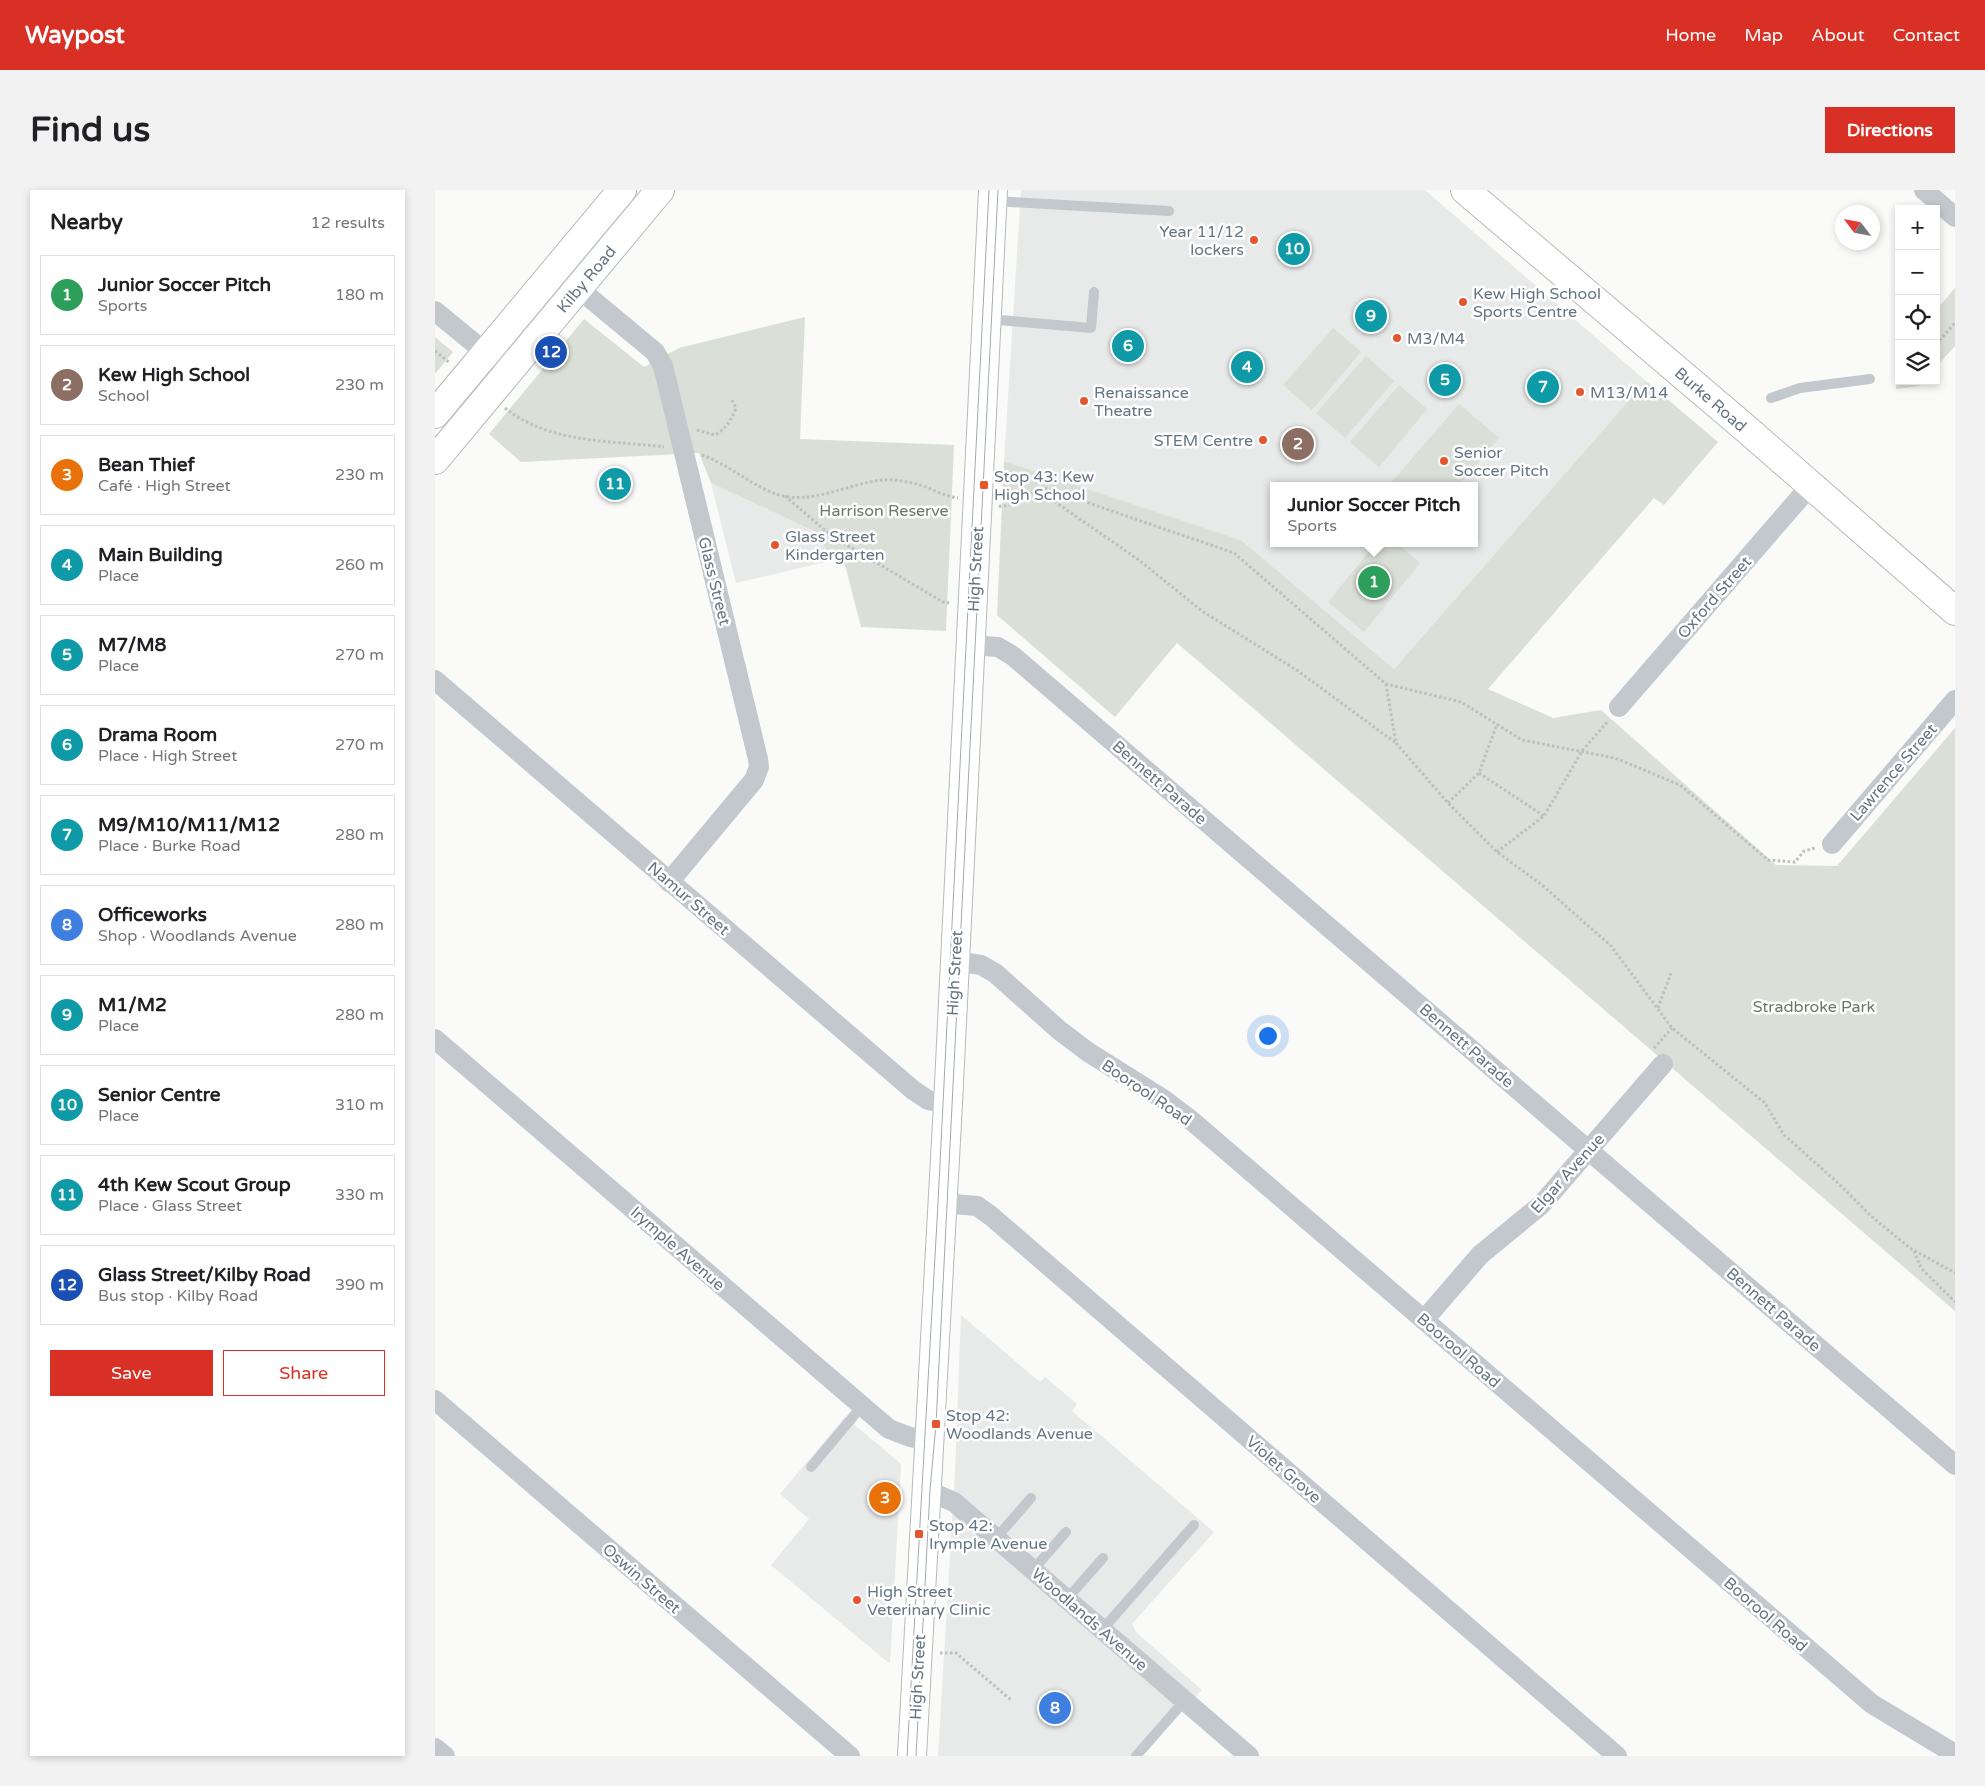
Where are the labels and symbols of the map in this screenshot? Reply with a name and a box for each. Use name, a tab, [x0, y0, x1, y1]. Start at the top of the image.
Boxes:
north arrow	[1835, 205, 1880, 250]
place label: Year 11/12 lockers	[1159, 222, 1244, 260]
pin: 10	[1278, 230, 1310, 268]
marker: Year 11/12 lockers	[1248, 234, 1260, 246]
street label: Kilby Road	[553, 242, 621, 317]
place label: Kew High School Sports Centre	[1473, 284, 1601, 322]
marker: Kew High School Sports Centre	[1457, 296, 1469, 308]
pin: 9	[1355, 297, 1387, 335]
pin: 6	[1112, 327, 1144, 365]
place label: M3/M4	[1407, 329, 1465, 349]
marker: M3/M4	[1391, 332, 1403, 344]
pin: 12	[535, 333, 567, 371]
pin: 4	[1231, 348, 1263, 386]
pin: 5	[1429, 361, 1461, 399]
street label: Burke Road	[1670, 363, 1750, 436]
pin: 7	[1527, 368, 1559, 406]
place label: Renaissance Theatre	[1094, 383, 1189, 421]
place label: M13/M14	[1590, 383, 1668, 403]
marker: M13/M14	[1574, 386, 1586, 398]
marker: Renaissance Theatre	[1078, 395, 1090, 407]
pin: 2	[1282, 425, 1314, 463]
place label: STEM Centre	[1154, 431, 1253, 451]
marker: STEM Centre	[1257, 434, 1269, 446]
place label: Senior Soccer Pitch	[1454, 443, 1549, 481]
marker: Senior Soccer Pitch	[1438, 455, 1450, 467]
pin: 11	[599, 465, 631, 503]
place label: Stop 43: Kew High School	[994, 467, 1095, 505]
marker: Stop 43: Kew High School	[978, 479, 990, 491]
park label: Harrison Reserve	[819, 501, 949, 521]
street label: High Street	[964, 526, 988, 612]
place label: Glass Street Kindergarten	[785, 527, 885, 565]
street label: Glass Street	[693, 535, 735, 627]
marker: Glass Street Kindergarten	[769, 539, 781, 551]
street label: Oxford Street	[1673, 552, 1756, 643]
pin: 1	[1358, 563, 1390, 601]
street label: Lawrence Street	[1846, 720, 1942, 826]
street label: Bennett Parade	[1108, 736, 1211, 829]
street label: Namur Street	[643, 858, 733, 940]
street label: High Street	[943, 930, 967, 1016]
park label: Stradbroke Park	[1753, 997, 1876, 1017]
street label: Bennett Parade	[1415, 999, 1518, 1092]
your location	[1255, 1023, 1281, 1049]
street label: Boorool Road	[1098, 1055, 1195, 1130]
street label: Elgar Avenue	[1527, 1130, 1609, 1218]
street label: Irymple Avenue	[626, 1202, 729, 1295]
street label: Bennett Parade	[1722, 1263, 1825, 1356]
street label: Boorool Road	[1412, 1309, 1504, 1392]
place label: Stop 42: Woodlands Avenue	[946, 1406, 1093, 1444]
marker: Stop 42: Woodlands Avenue	[930, 1418, 942, 1430]
street label: Violet Grove	[1242, 1432, 1325, 1508]
pin: 3	[869, 1479, 901, 1517]
place label: Stop 42: Irymple Avenue	[929, 1516, 1047, 1554]
marker: Stop 42: Irymple Avenue	[913, 1528, 925, 1540]
street label: Oswin Street	[598, 1539, 684, 1618]
street label: Woodlands Avenue	[1027, 1564, 1151, 1676]
street label: Boorool Road	[1719, 1573, 1811, 1656]
place label: High Street Veterinary Clinic	[867, 1582, 990, 1620]
marker: High Street Veterinary Clinic	[851, 1594, 863, 1606]
street label: High Street	[906, 1634, 930, 1720]
pin: 8	[1039, 1689, 1071, 1727]

